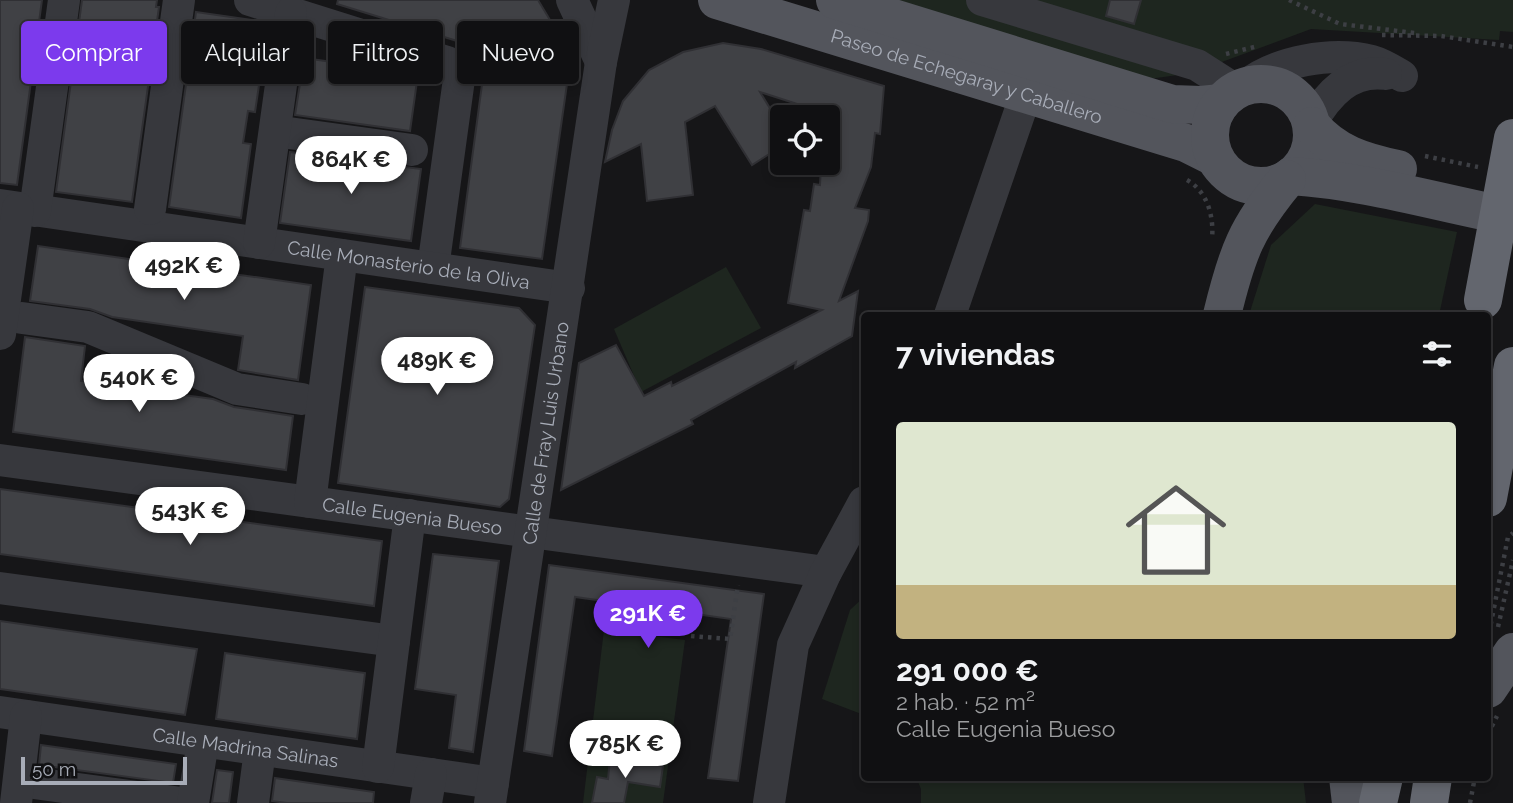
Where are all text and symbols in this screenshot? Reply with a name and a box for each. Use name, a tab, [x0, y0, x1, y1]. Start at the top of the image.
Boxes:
chip: Comprar	[21, 21, 167, 84]
chip: Alquilar	[181, 21, 314, 84]
chip: Filtros	[328, 21, 443, 84]
chip: Nuevo	[457, 21, 579, 84]
street label: Paseo de Echegaray y Caballero	[828, 24, 1105, 128]
map controls	[770, 105, 840, 175]
button: locate	[770, 105, 840, 175]
pin: 864K €	[294, 136, 408, 196]
text: 864K €	[311, 145, 391, 172]
street label: Calle Monasterio de la Oliva	[286, 236, 531, 293]
pin: 492K €	[127, 243, 241, 302]
text: 492K €	[145, 251, 223, 278]
street label: Calle de Fray Luis Urbano	[518, 320, 573, 546]
icon: filters	[1418, 335, 1456, 373]
text: 7 viviendas	[896, 337, 1055, 372]
pin: 489K €	[380, 338, 494, 397]
text: 489K €	[397, 346, 477, 373]
pin: 540K €	[82, 354, 196, 414]
text: 540K €	[100, 363, 178, 390]
icon: home	[1113, 467, 1239, 593]
pin: 543K €	[133, 488, 247, 547]
street label: Calle Eugenia Bueso	[321, 493, 504, 539]
text: 543K €	[151, 496, 229, 523]
pin: 291K €	[591, 590, 705, 650]
text: 291K €	[610, 599, 686, 626]
text: 291 000 €	[896, 653, 1039, 688]
text: 2 hab. · 52 m²	[896, 688, 1035, 715]
text: Calle Eugenia Bueso	[896, 715, 1115, 742]
pin: 785K €	[568, 720, 682, 780]
street label: Calle Madrina Salinas	[151, 723, 340, 772]
text: 785K €	[586, 729, 664, 756]
scale bar	[21, 754, 187, 786]
text: 50 m	[32, 758, 76, 780]

